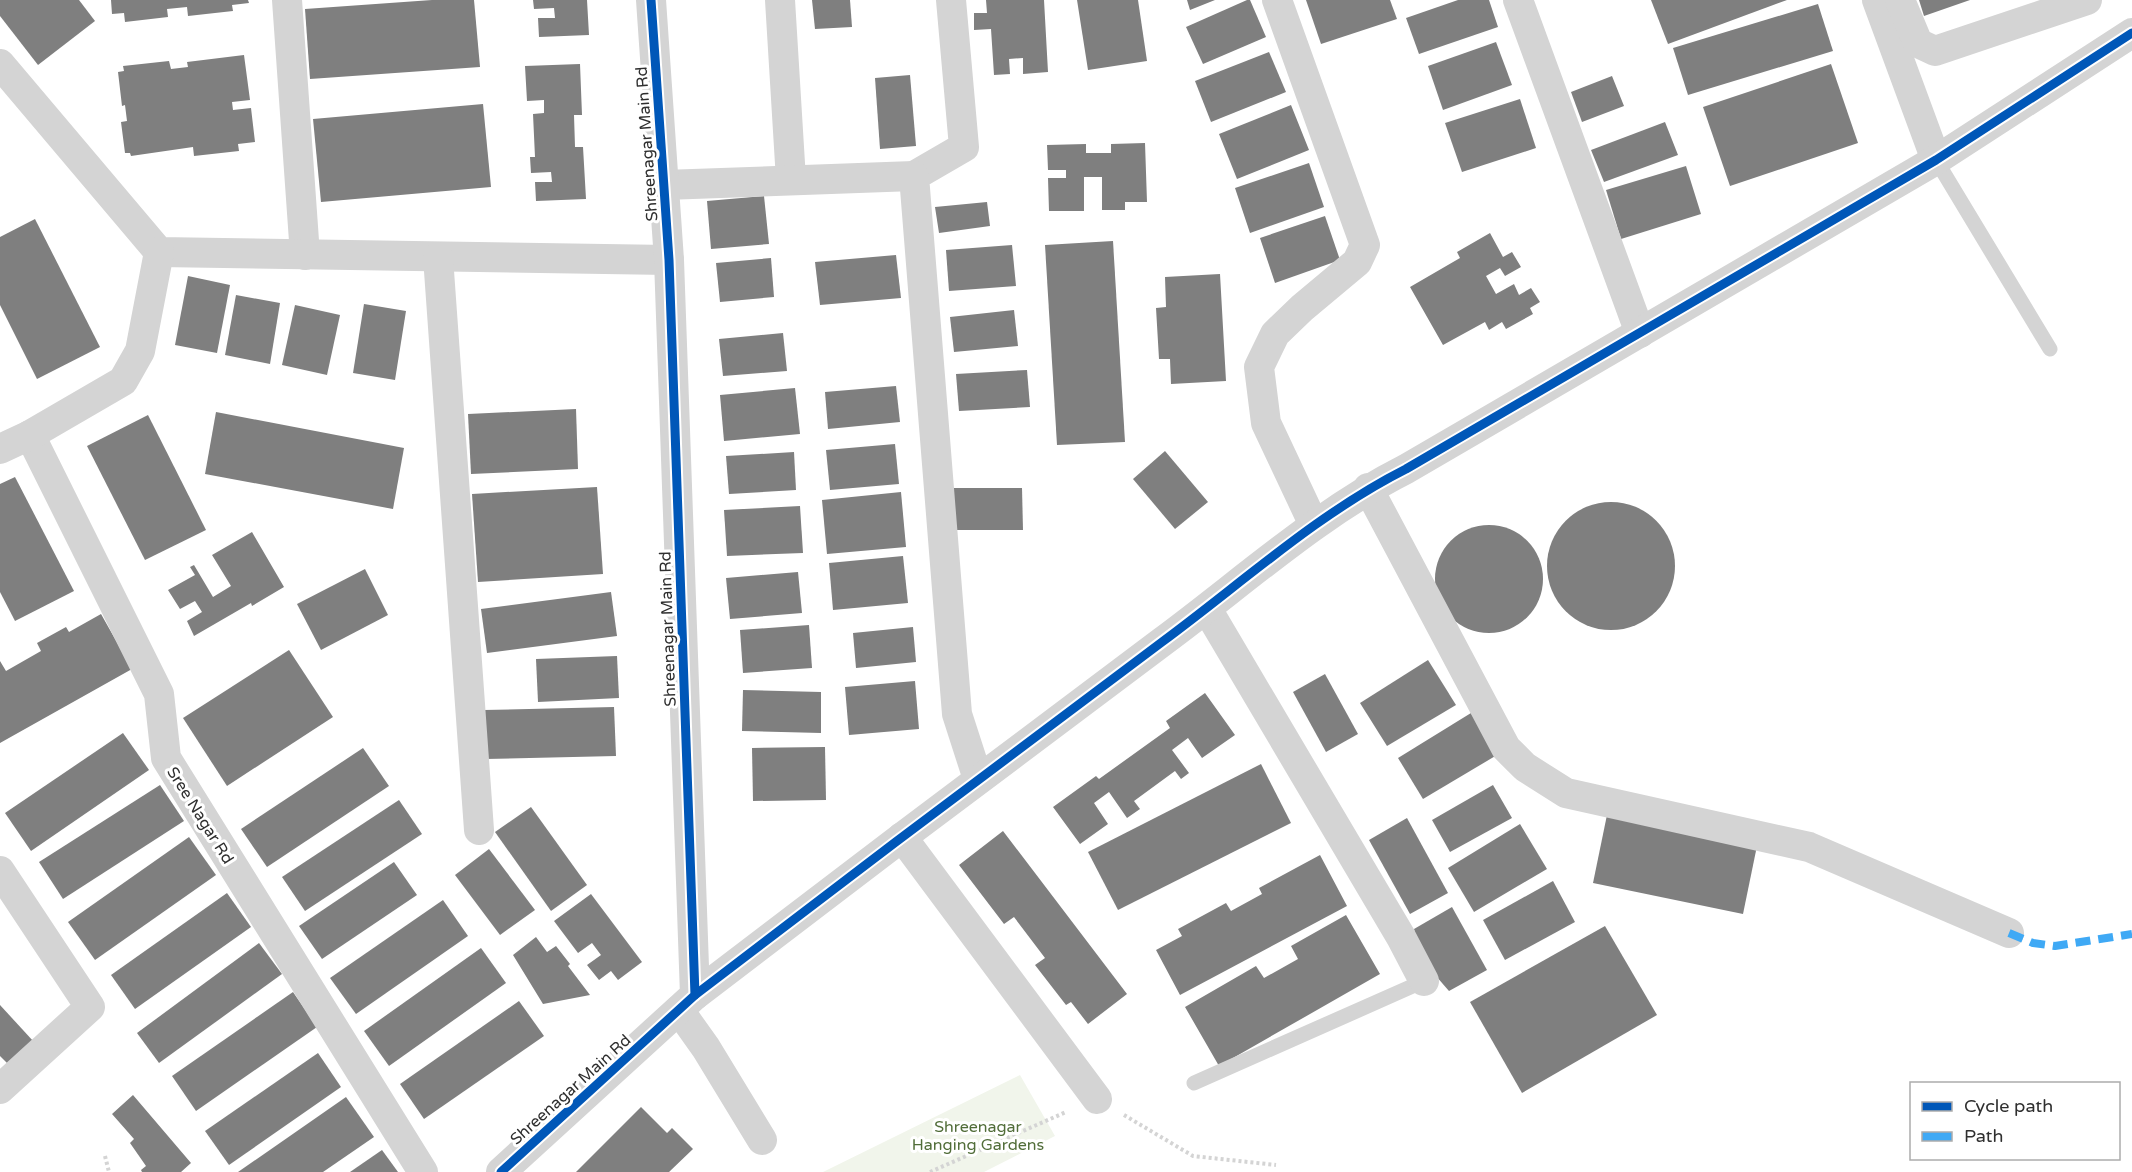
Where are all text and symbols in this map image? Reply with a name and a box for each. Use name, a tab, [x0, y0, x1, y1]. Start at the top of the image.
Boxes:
street label: Shreenagar Main Rd	[632, 66, 662, 222]
street label: Shreenagar Main Rd	[655, 551, 681, 707]
street label: Sree Nagar Rd	[162, 763, 238, 868]
street label: Shreenagar Main Rd	[506, 1030, 635, 1149]
legend	[1910, 1082, 2120, 1160]
text: Cycle path	[1964, 1095, 2053, 1117]
park label: Shreenagar Hanging Gardens	[912, 1117, 1044, 1155]
text: Path	[1964, 1125, 2003, 1147]

